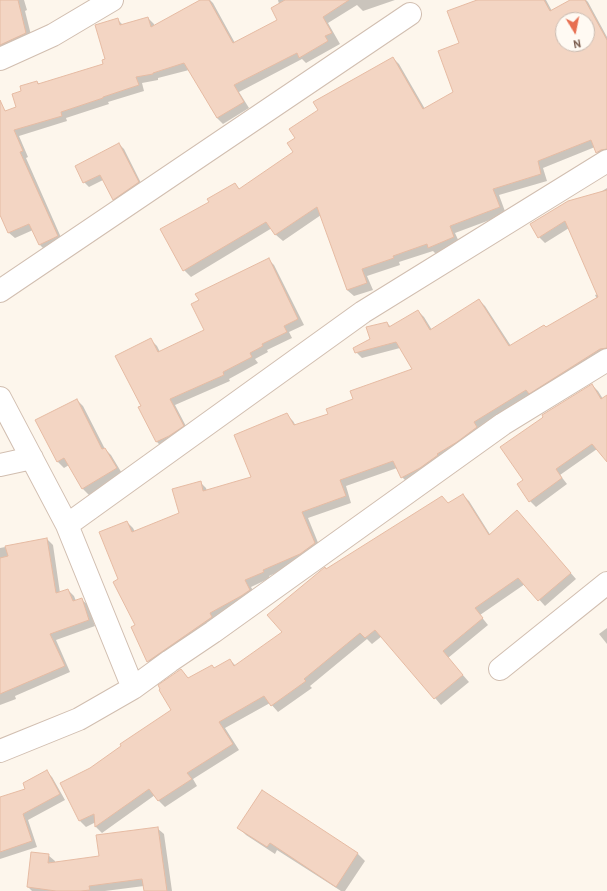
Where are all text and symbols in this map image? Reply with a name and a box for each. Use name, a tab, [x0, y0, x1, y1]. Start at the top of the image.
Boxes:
north arrow	[555, 12, 595, 52]
text: N	[572, 35, 582, 50]

